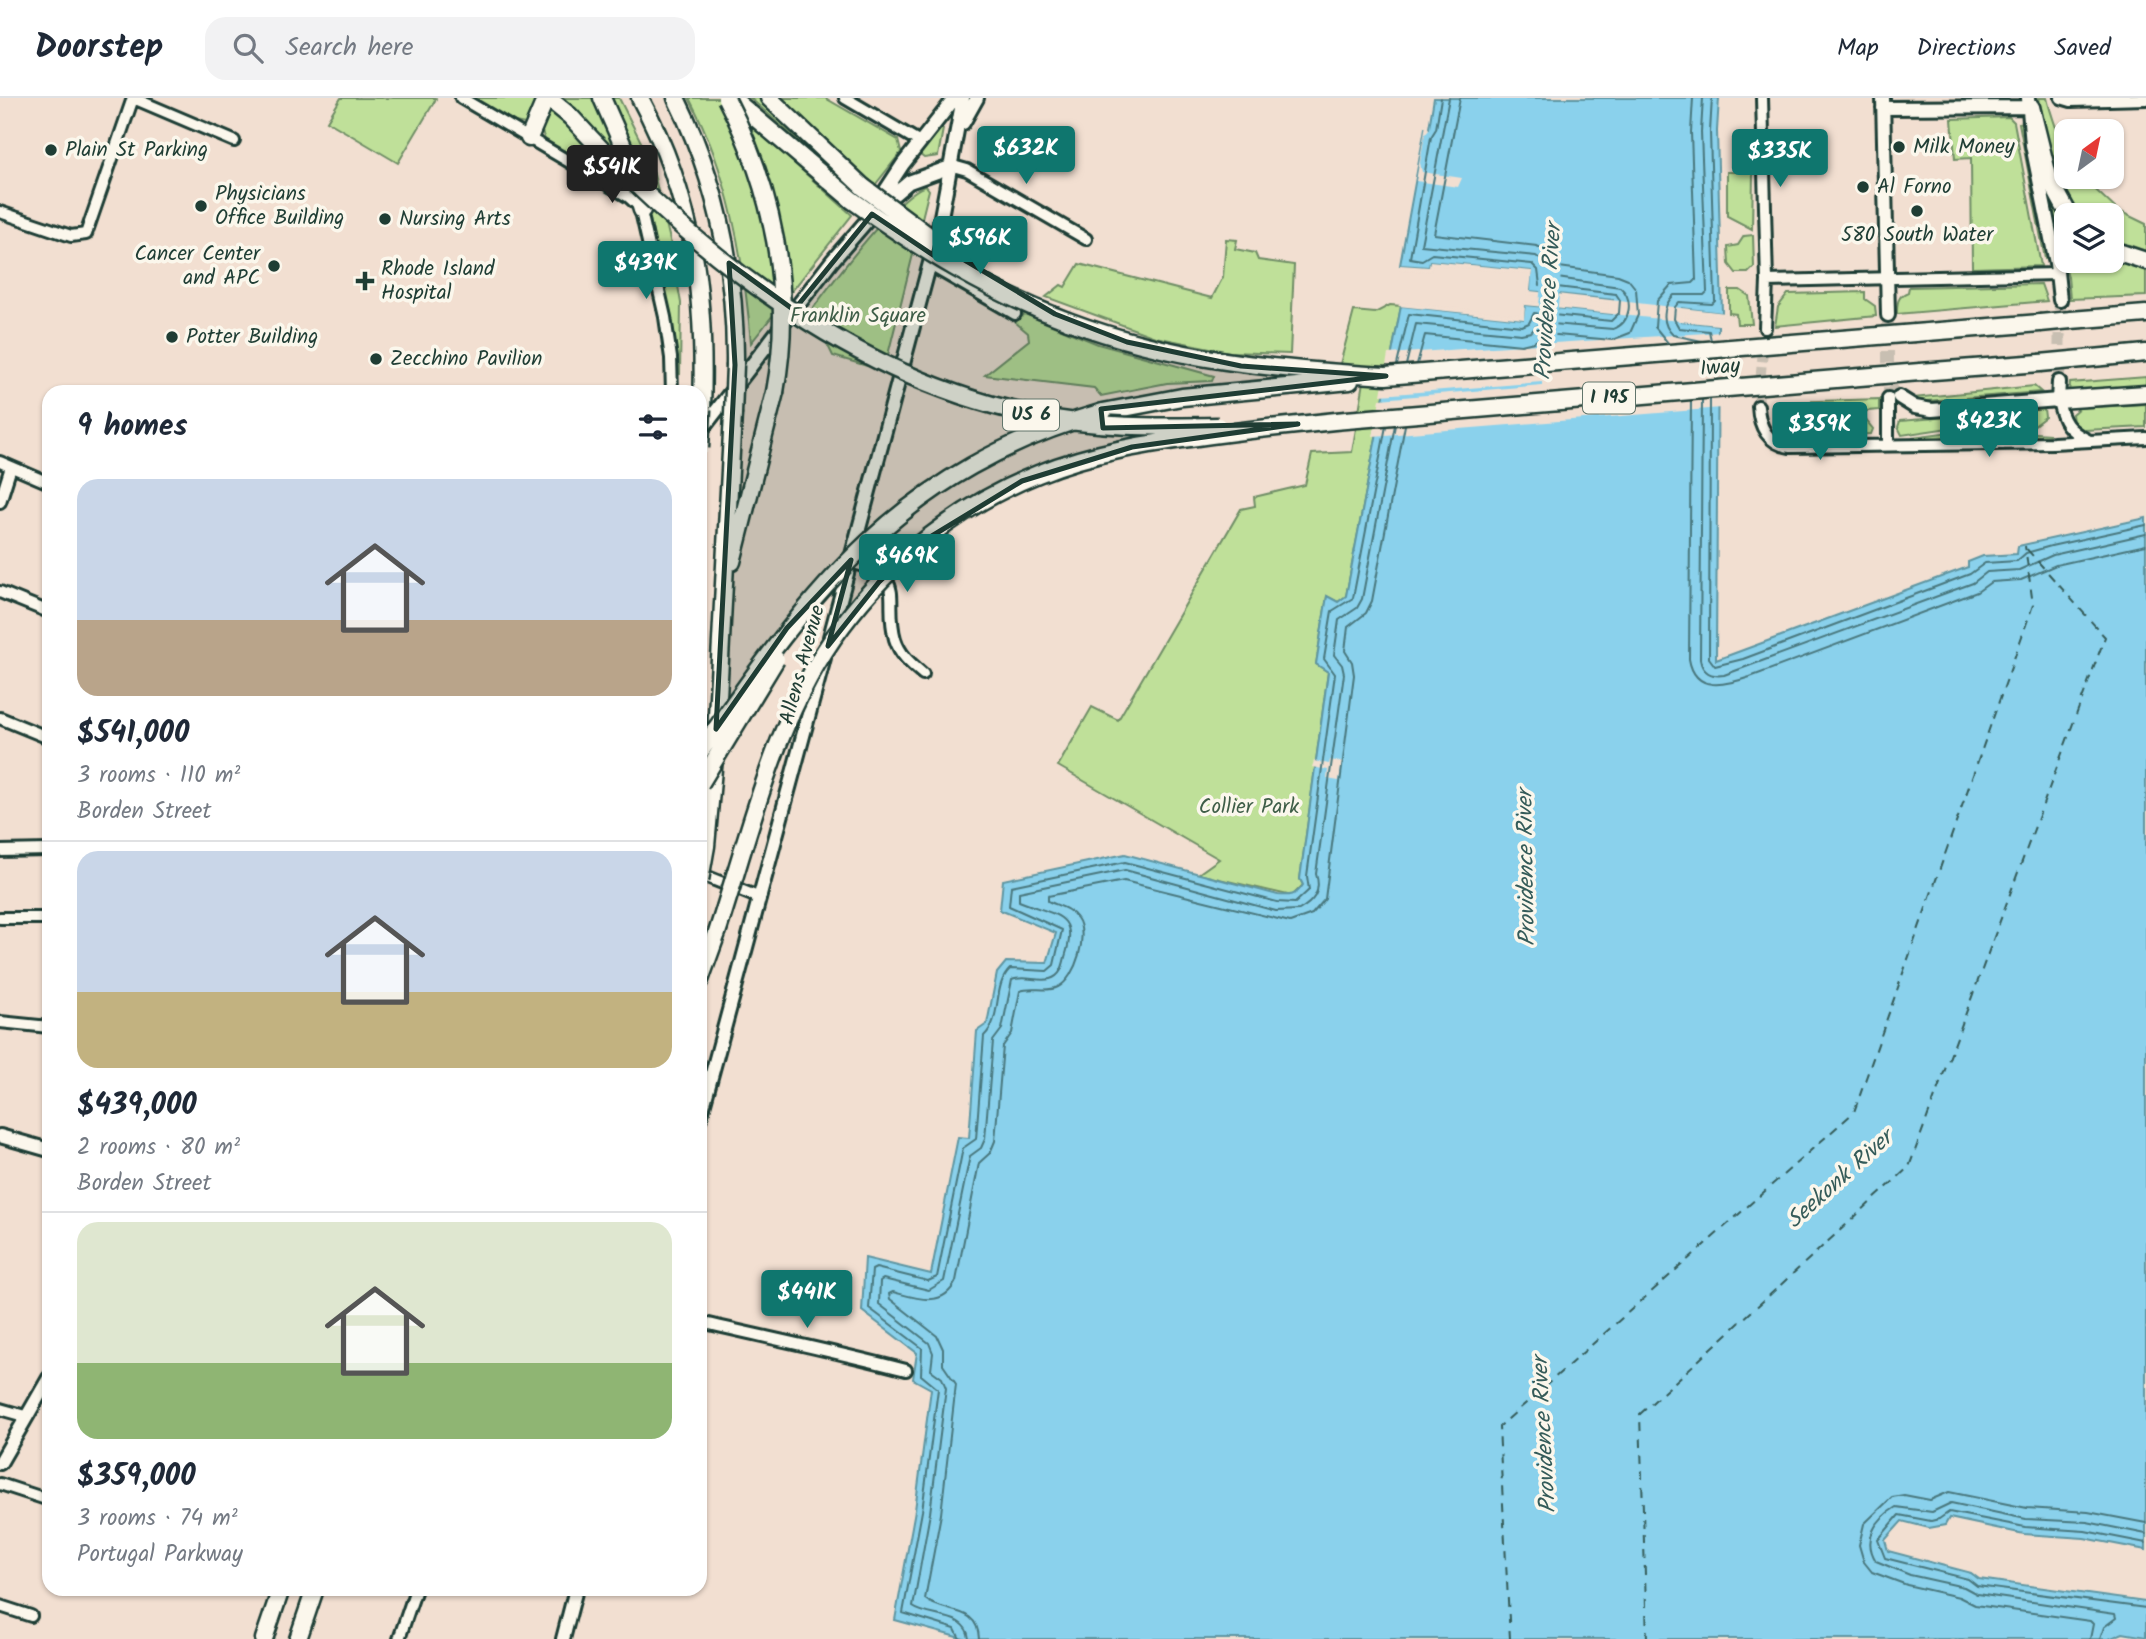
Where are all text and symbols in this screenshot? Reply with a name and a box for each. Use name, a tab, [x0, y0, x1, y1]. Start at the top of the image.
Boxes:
search box	[205, 17, 695, 80]
text: Doorstep	[35, 22, 163, 75]
text: Search here	[285, 27, 413, 69]
icon: search	[229, 29, 267, 67]
text: Map	[1837, 29, 1879, 68]
text: Directions	[1917, 29, 2016, 68]
text: Saved	[2054, 29, 2111, 68]
north arrow	[2054, 119, 2124, 189]
map controls	[2054, 119, 2124, 273]
pin: $632K	[977, 126, 1075, 186]
pin: $335K	[1731, 130, 1829, 189]
text: $632K	[993, 131, 1059, 167]
place label: Milk Money	[1913, 131, 2015, 164]
place label: Plain St Parking	[65, 134, 208, 167]
text: $335K	[1748, 134, 1812, 170]
marker: Milk Money	[1891, 139, 1907, 155]
marker: Plain St Parking	[43, 142, 59, 158]
pin: $541K	[563, 146, 661, 205]
text: $541K	[583, 150, 641, 186]
place label: Al Forno	[1877, 171, 1952, 204]
place label: Physicians Office Building	[215, 178, 344, 235]
marker: Al Forno	[1855, 179, 1871, 195]
marker: Physicians Office Building	[193, 198, 209, 214]
place label: Nursing Arts	[399, 203, 511, 236]
marker: 580 South Water	[1909, 203, 1925, 219]
button: layers	[2054, 203, 2124, 273]
marker: Nursing Arts	[377, 211, 393, 227]
pin: $596K	[931, 216, 1029, 276]
water label: Providence River	[1526, 218, 1573, 381]
place label: 580 South Water	[1841, 219, 1994, 252]
text: $596K	[948, 221, 1012, 257]
place label: Cancer Center and APC	[134, 238, 261, 295]
pin: $439K	[597, 242, 695, 301]
text: $439K	[614, 246, 678, 282]
place label: Rhode Island Hospital	[381, 253, 495, 310]
marker: Cancer Center and APC	[266, 258, 282, 274]
marker: Rhode Island Hospital	[355, 271, 375, 291]
park label: Franklin Square	[790, 300, 927, 333]
place label: Potter Building	[186, 321, 318, 354]
marker: Potter Building	[164, 329, 180, 345]
place label: Zecchino Pavilion	[390, 343, 543, 376]
street label: Iway	[1698, 350, 1742, 386]
marker: Zecchino Pavilion	[368, 351, 384, 367]
road number: I 195	[1583, 382, 1635, 414]
road number: US 6	[1003, 400, 1059, 430]
pin: $423K	[1940, 400, 2038, 459]
pin: $359K	[1771, 402, 1869, 462]
text: 9 homes	[77, 403, 188, 451]
text: $423K	[1956, 404, 2022, 440]
text: $359K	[1788, 407, 1852, 443]
icon: filters	[634, 408, 672, 446]
icon: home	[312, 525, 438, 651]
pin: $469K	[858, 534, 956, 594]
text: $469K	[875, 539, 939, 575]
street label: Allens Avenue	[771, 601, 835, 729]
text: $541,000	[77, 710, 189, 758]
text: 3 rooms · 110 m²	[77, 758, 240, 794]
water label: Providence River	[1508, 785, 1546, 946]
park label: Collier Park	[1199, 791, 1299, 824]
text: Borden Street	[77, 794, 211, 830]
icon: home	[312, 897, 438, 1023]
text: $439,000	[77, 1082, 197, 1130]
water label: Seekonk River	[1779, 1119, 1905, 1238]
text: 2 rooms · 80 m²	[77, 1130, 240, 1166]
text: Borden Street	[77, 1166, 211, 1202]
icon: home	[312, 1268, 438, 1394]
pin: $441K	[758, 1270, 856, 1330]
text: $441K	[777, 1275, 837, 1311]
water label: Providence River	[1523, 1352, 1567, 1514]
text: $359,000	[77, 1453, 196, 1501]
text: 3 rooms · 74 m²	[77, 1501, 238, 1537]
text: Portugal Parkway	[77, 1537, 243, 1573]

